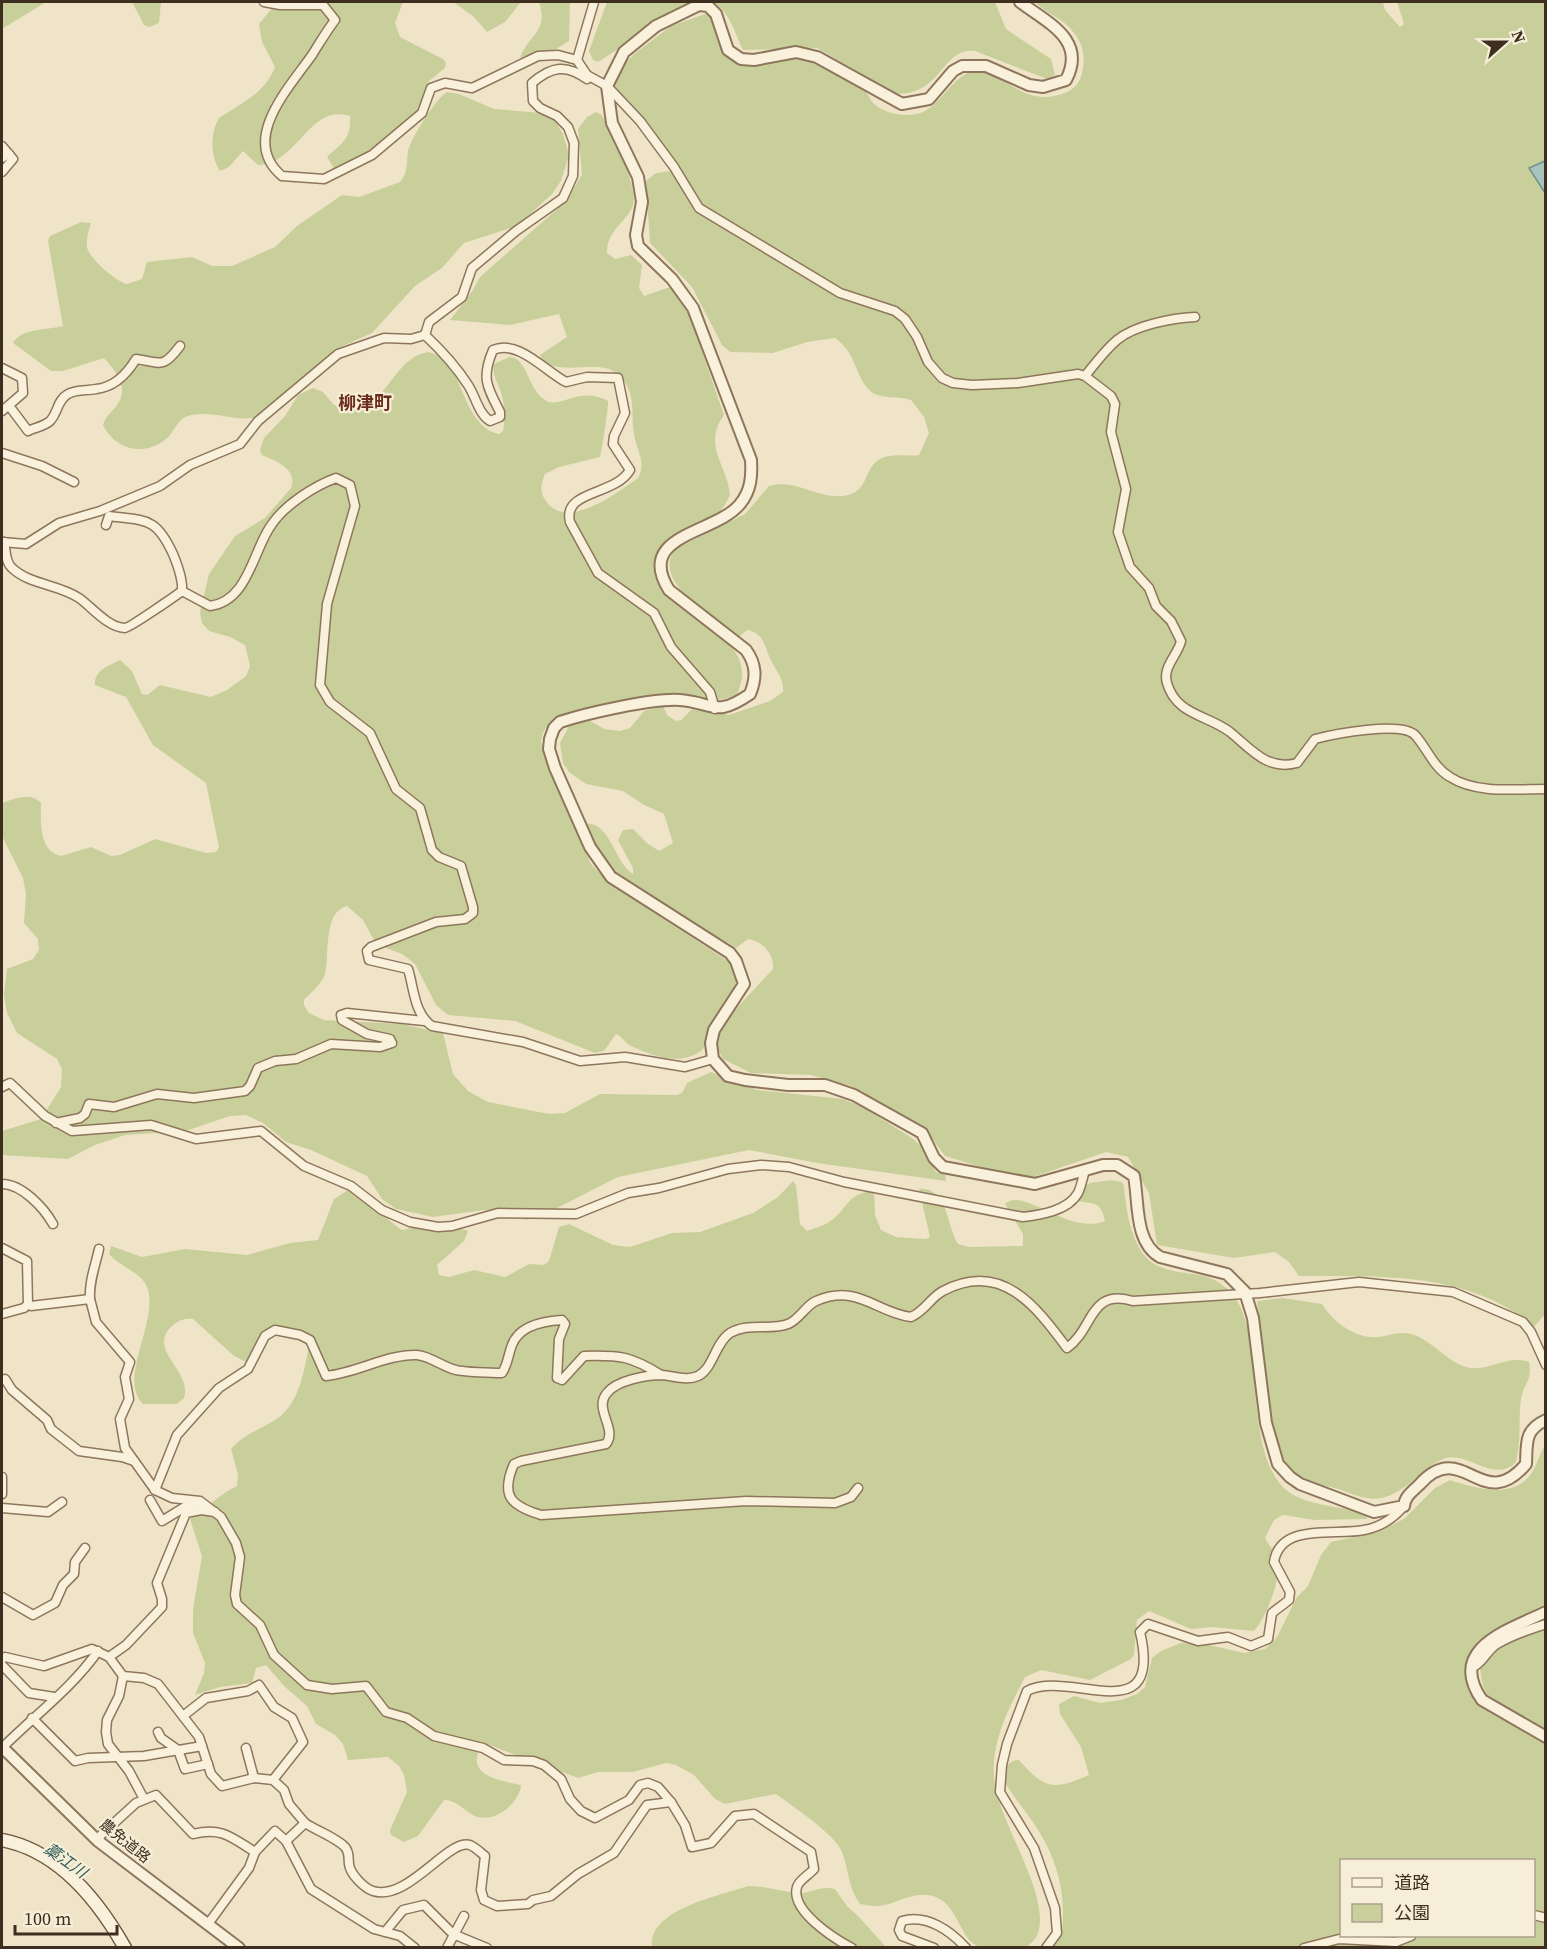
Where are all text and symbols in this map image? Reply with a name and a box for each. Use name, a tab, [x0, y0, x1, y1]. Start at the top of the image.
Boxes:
north arrow	[1475, 12, 1535, 72]
text: N	[1507, 27, 1531, 46]
district label: 柳津町	[338, 390, 392, 415]
street label: 農免道路	[95, 1814, 155, 1868]
water label: 藁江川	[40, 1837, 94, 1884]
legend	[1340, 1859, 1535, 1937]
text: 道路	[1394, 1870, 1430, 1895]
scale bar	[15, 1898, 117, 1936]
text: 公園	[1394, 1900, 1430, 1925]
text: 100 m	[24, 1906, 71, 1931]

